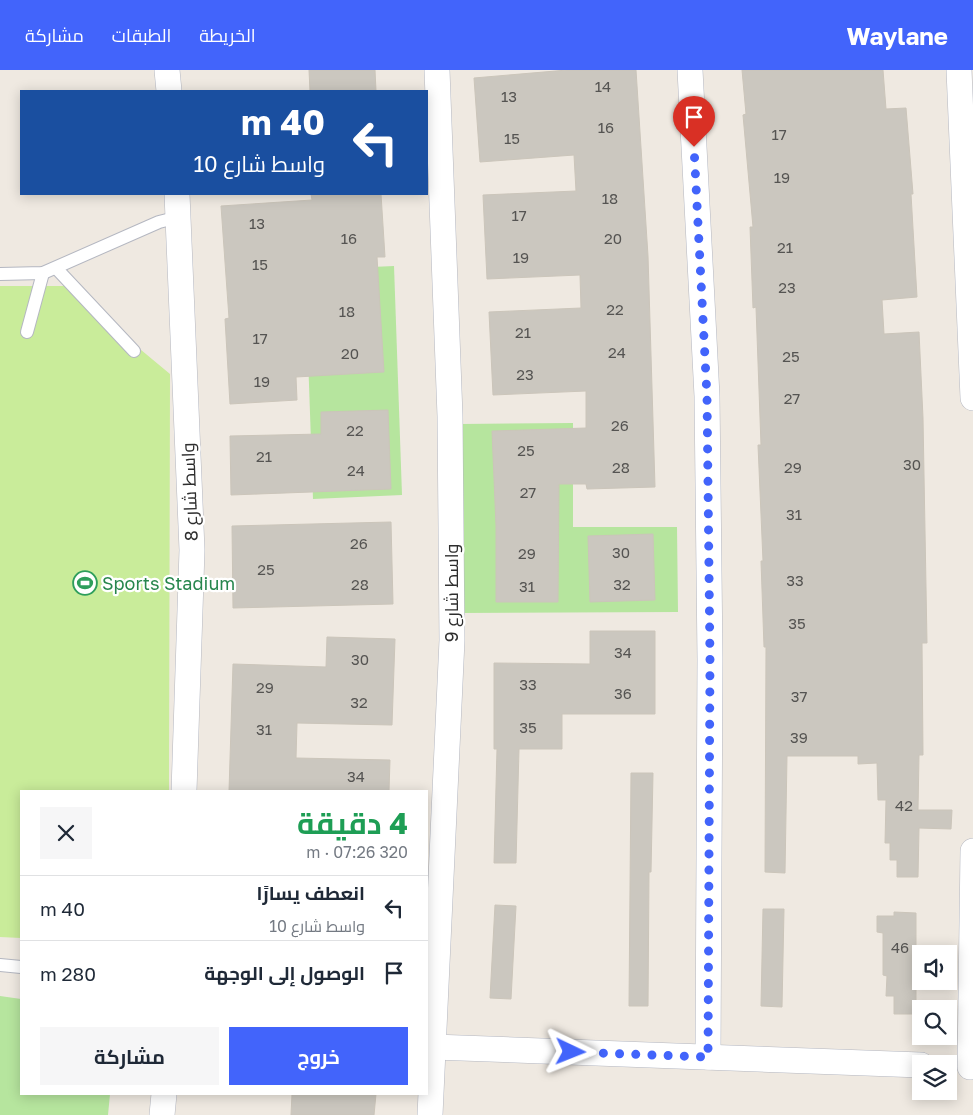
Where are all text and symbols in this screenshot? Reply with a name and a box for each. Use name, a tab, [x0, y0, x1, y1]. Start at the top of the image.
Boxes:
text: Waylane	[847, 21, 948, 50]
text: مشاركة	[25, 24, 84, 46]
text: الطبقات	[112, 24, 171, 46]
text: الخريطة	[199, 24, 256, 46]
house number: 14	[595, 77, 611, 95]
house number: 13	[501, 87, 517, 105]
pin	[673, 96, 715, 147]
text: 40 m	[241, 101, 325, 143]
icon: arrive	[680, 103, 708, 131]
icon: left	[343, 110, 408, 175]
house number: 16	[598, 118, 614, 136]
house number: 17	[771, 125, 787, 143]
house number: 15	[504, 129, 520, 147]
text: واسط شارع 10	[193, 150, 325, 177]
house number: 19	[774, 168, 790, 186]
house number: 18	[602, 189, 618, 207]
house number: 17	[511, 206, 527, 224]
house number: 13	[249, 214, 265, 232]
house number: 16	[341, 229, 357, 247]
house number: 20	[604, 229, 622, 247]
house number: 21	[777, 238, 793, 256]
house number: 19	[513, 248, 529, 266]
house number: 15	[252, 255, 268, 273]
house number: 23	[778, 278, 796, 296]
house number: 22	[606, 300, 624, 318]
house number: 18	[339, 302, 355, 320]
house number: 21	[515, 323, 531, 341]
house number: 17	[252, 329, 268, 347]
house number: 24	[608, 343, 626, 361]
house number: 20	[341, 344, 359, 362]
house number: 25	[782, 347, 800, 365]
house number: 23	[516, 365, 534, 383]
house number: 19	[254, 372, 270, 390]
house number: 27	[784, 389, 800, 407]
house number: 26	[611, 416, 629, 434]
house number: 22	[346, 421, 364, 439]
house number: 25	[517, 441, 535, 459]
street label: واسط شارع 8	[176, 442, 204, 542]
house number: 21	[256, 447, 272, 465]
house number: 30	[903, 455, 921, 473]
house number: 28	[612, 458, 630, 476]
house number: 29	[784, 458, 802, 476]
house number: 24	[347, 461, 365, 479]
house number: 27	[520, 483, 536, 501]
house number: 31	[786, 505, 802, 523]
house number: 26	[350, 534, 368, 552]
house number: 30	[612, 543, 630, 561]
street label: واسط شارع 9	[440, 544, 464, 642]
house number: 29	[518, 544, 536, 562]
house number: 25	[257, 560, 275, 578]
sports icon: Sports Stadium	[72, 570, 98, 596]
house number: 33	[786, 571, 804, 589]
place label: Sports Stadium	[102, 572, 235, 594]
house number: 28	[351, 575, 369, 593]
house number: 32	[613, 575, 631, 593]
house number: 31	[519, 577, 535, 595]
house number: 35	[788, 614, 806, 632]
house number: 34	[614, 643, 632, 661]
house number: 30	[351, 650, 369, 668]
house number: 33	[519, 675, 537, 693]
house number: 29	[256, 678, 274, 696]
house number: 36	[614, 684, 632, 702]
house number: 37	[791, 687, 807, 705]
house number: 32	[350, 693, 368, 711]
house number: 35	[519, 718, 537, 736]
house number: 31	[256, 720, 272, 738]
house number: 39	[790, 728, 808, 746]
house number: 34	[347, 767, 365, 785]
house number: 42	[895, 796, 913, 814]
text: 4 دقيقة	[297, 805, 408, 841]
button: close	[40, 807, 92, 859]
text: 320 m · 07:26	[306, 842, 408, 862]
text: انعطف يسارًا	[257, 881, 365, 904]
icon: left	[380, 894, 408, 922]
text: 40 m	[40, 897, 85, 920]
text: واسط شارع 10	[269, 916, 365, 936]
house number: 46	[891, 938, 909, 956]
map controls	[912, 945, 957, 1100]
button: sound	[912, 945, 957, 990]
icon: arrive	[380, 959, 408, 987]
text: الوصول إلى الوجهة	[204, 961, 365, 984]
text: 280 m	[40, 962, 96, 985]
button: search	[912, 1000, 957, 1045]
position arrow	[544, 1025, 596, 1077]
button: مشاركة	[40, 1027, 219, 1085]
button: خروج	[229, 1027, 408, 1085]
button: layers	[912, 1055, 957, 1100]

